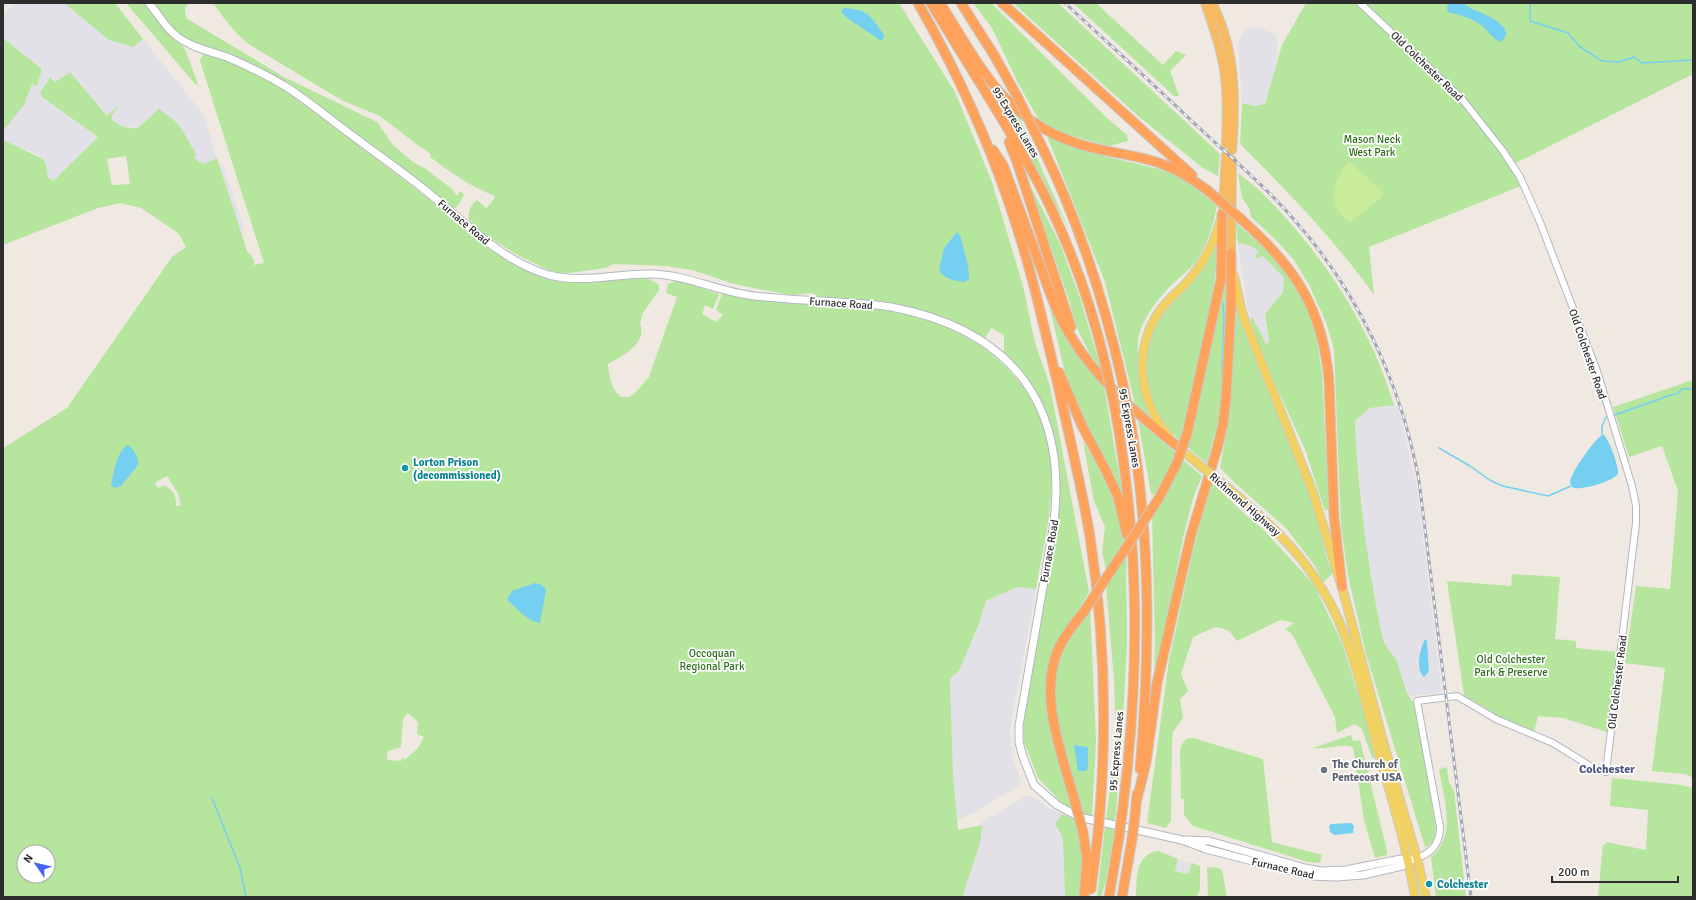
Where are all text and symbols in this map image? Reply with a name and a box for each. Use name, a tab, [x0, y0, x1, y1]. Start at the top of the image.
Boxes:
street label: Old Colchester Road	[1388, 29, 1465, 104]
street label: 95 Express Lanes	[989, 84, 1042, 160]
park label: Mason Neck West Park	[1343, 133, 1401, 159]
street label: Furnace Road	[435, 197, 492, 248]
street label: Furnace Road	[809, 295, 873, 312]
street label: Old Colchester Road	[1566, 307, 1609, 401]
street label: 95 Express Lanes	[1116, 387, 1143, 469]
place label: Lorton Prison (decommissioned)	[413, 456, 501, 482]
marker: Lorton Prison (decommissioned)	[400, 463, 410, 473]
street label: Richmond Highway	[1206, 470, 1284, 539]
street label: Furnace Road	[1038, 518, 1061, 584]
street label: Old Colchester Road	[1605, 634, 1630, 730]
park label: Occoquan Regional Park	[680, 647, 745, 673]
park label: Old Colchester Park & Preserve	[1474, 653, 1548, 679]
street label: 95 Express Lanes	[1107, 710, 1126, 792]
place label: The Church of Pentecost USA	[1332, 758, 1402, 784]
district label: Colchester	[1579, 762, 1635, 777]
marker: The Church of Pentecost USA	[1319, 765, 1329, 775]
north arrow	[16, 844, 56, 884]
text: N	[21, 852, 36, 865]
street label: Furnace Road	[1250, 855, 1316, 882]
scale bar	[1552, 858, 1678, 884]
text: 200 m	[1558, 865, 1590, 880]
place label: Colchester	[1437, 878, 1489, 891]
marker: Colchester	[1424, 879, 1434, 889]

